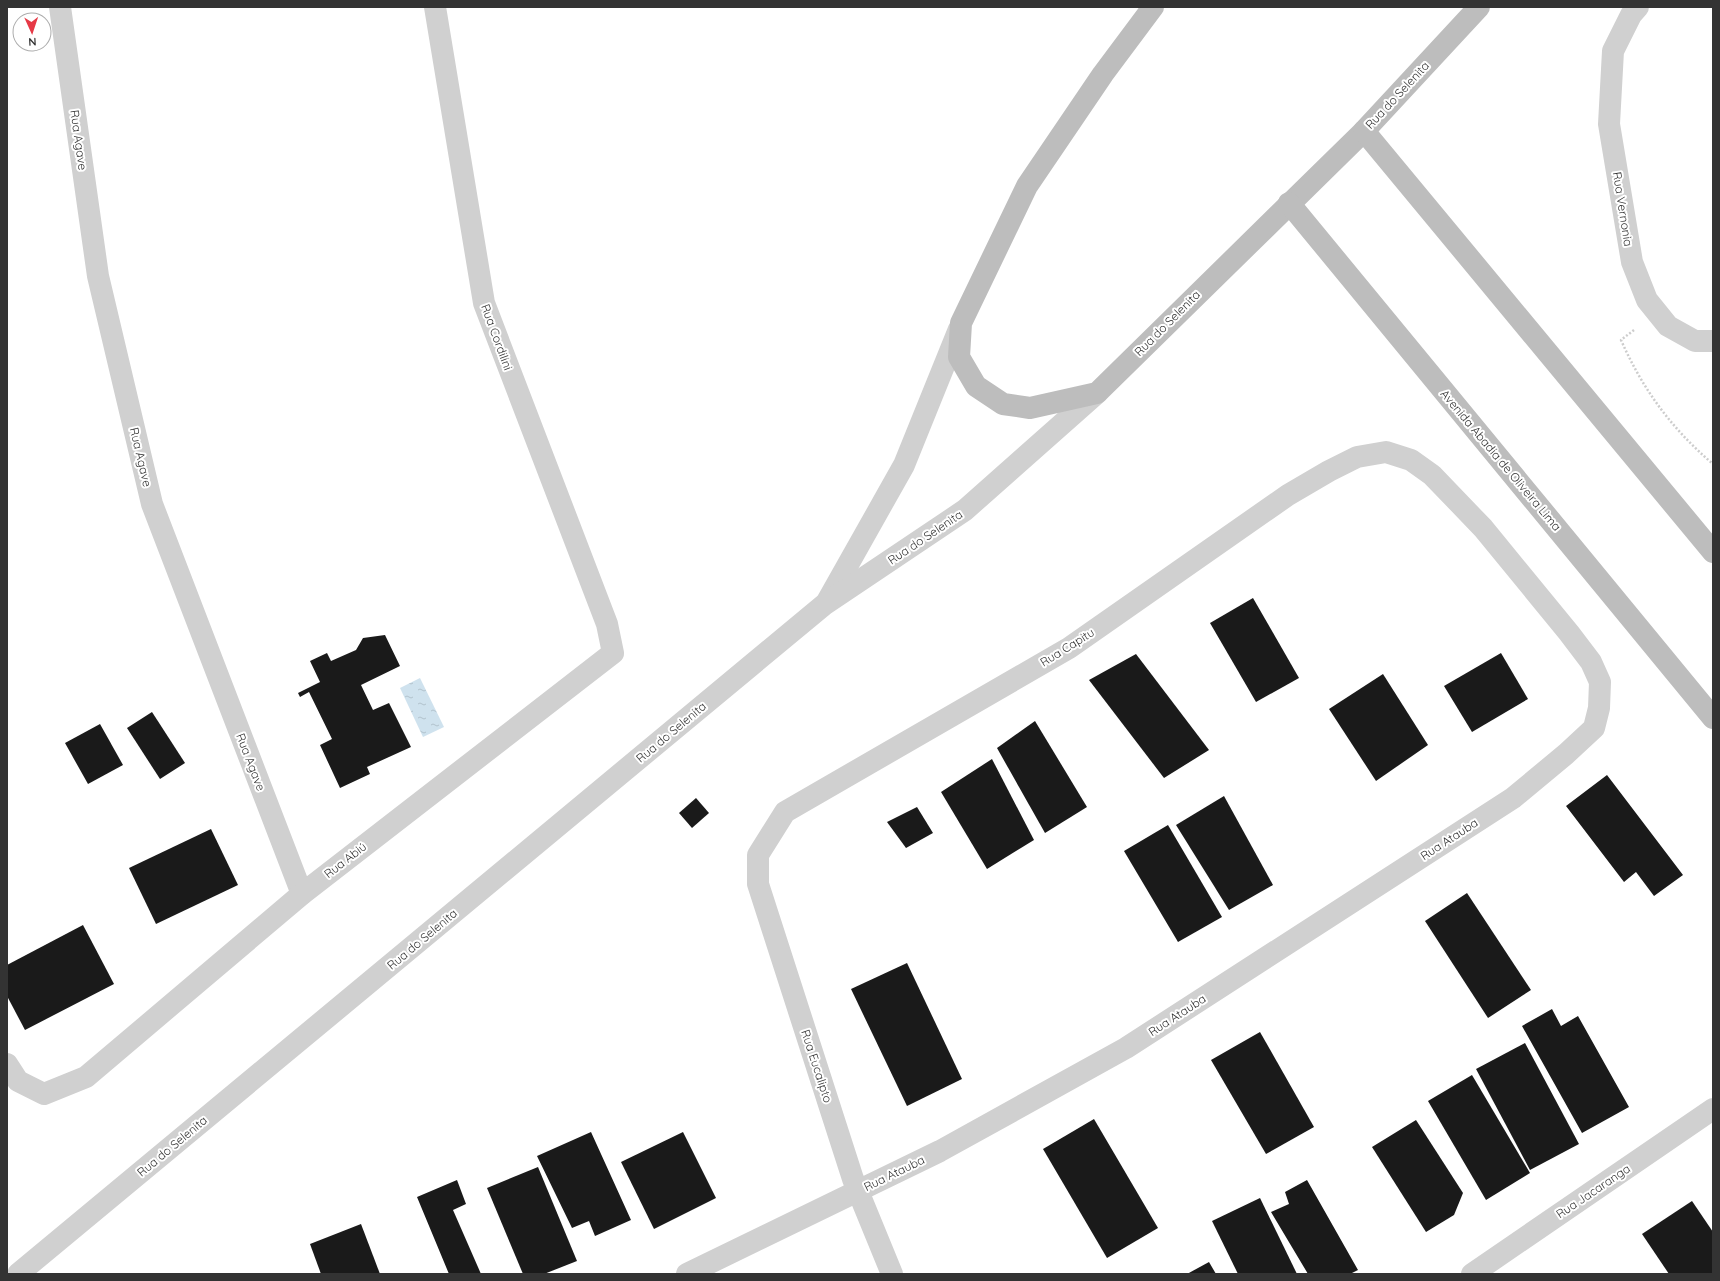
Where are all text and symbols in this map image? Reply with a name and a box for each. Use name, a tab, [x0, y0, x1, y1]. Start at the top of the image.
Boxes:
north arrow	[12, 12, 52, 52]
text: N	[28, 35, 37, 49]
street label: Rua do Selenita	[1362, 58, 1432, 132]
street label: Rua Agave	[67, 109, 91, 171]
street label: Rua Vernonia	[1610, 171, 1636, 247]
street label: Rua do Selenita	[1131, 287, 1203, 359]
street label: Rua Cordilini	[478, 302, 516, 372]
street label: Avenida Abadia de Oliveira Lima	[1437, 386, 1565, 534]
street label: Rua Agave	[127, 426, 155, 488]
street label: Rua do Selenita	[885, 506, 965, 568]
street label: Rua Capitu	[1037, 624, 1097, 670]
street label: Rua do Selenita	[633, 698, 709, 766]
street label: Rua Agave	[233, 731, 269, 793]
street label: Rua Atauba	[1417, 815, 1481, 863]
street label: Rua Abiú	[321, 839, 369, 881]
street label: Rua do Selenita	[384, 905, 460, 973]
street label: Rua Atauba	[1145, 991, 1209, 1039]
street label: Rua Eucalipto	[798, 1027, 836, 1105]
street label: Rua do Selenita	[134, 1112, 210, 1180]
street label: Rua Atauba	[861, 1152, 927, 1194]
street label: Rua Jacaranga	[1553, 1161, 1633, 1221]

